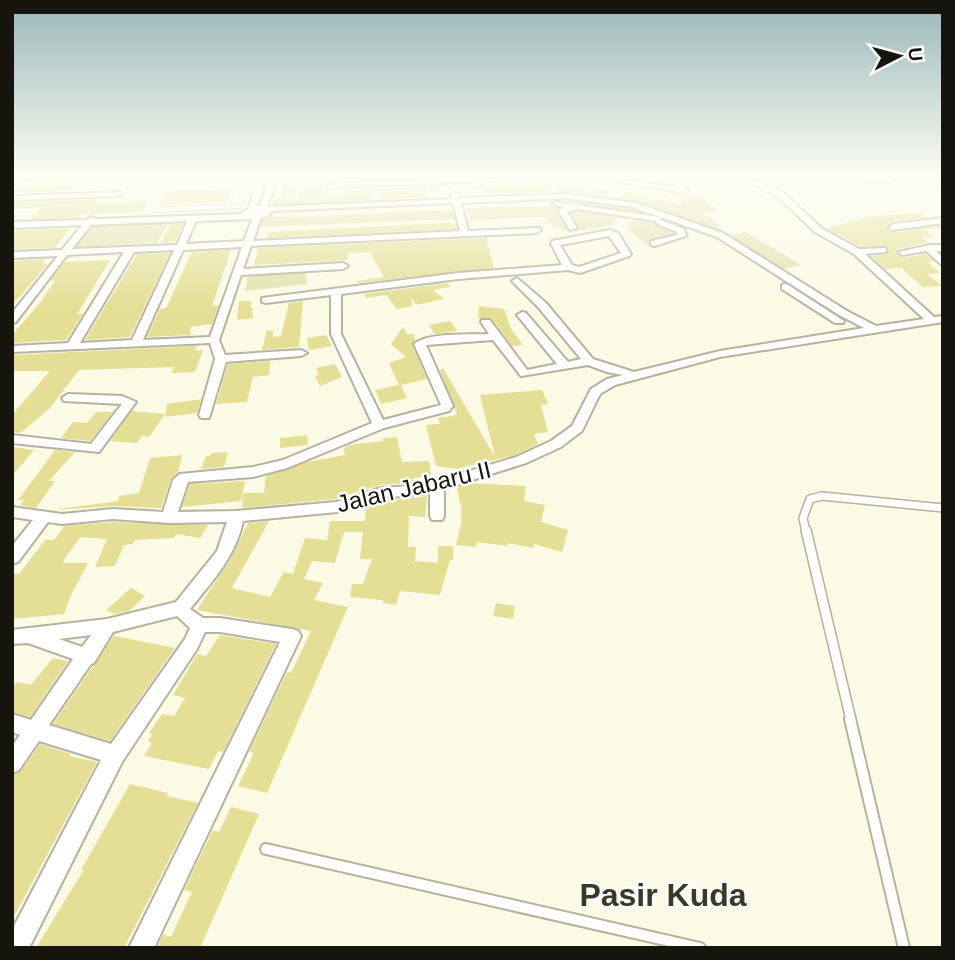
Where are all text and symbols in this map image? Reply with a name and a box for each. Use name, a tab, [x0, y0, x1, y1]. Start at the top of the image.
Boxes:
north arrow	[864, 21, 934, 91]
text: U	[904, 46, 927, 62]
street label: Jalan Jabaru II	[334, 456, 494, 517]
district label: Pasir Kuda	[579, 877, 747, 913]

